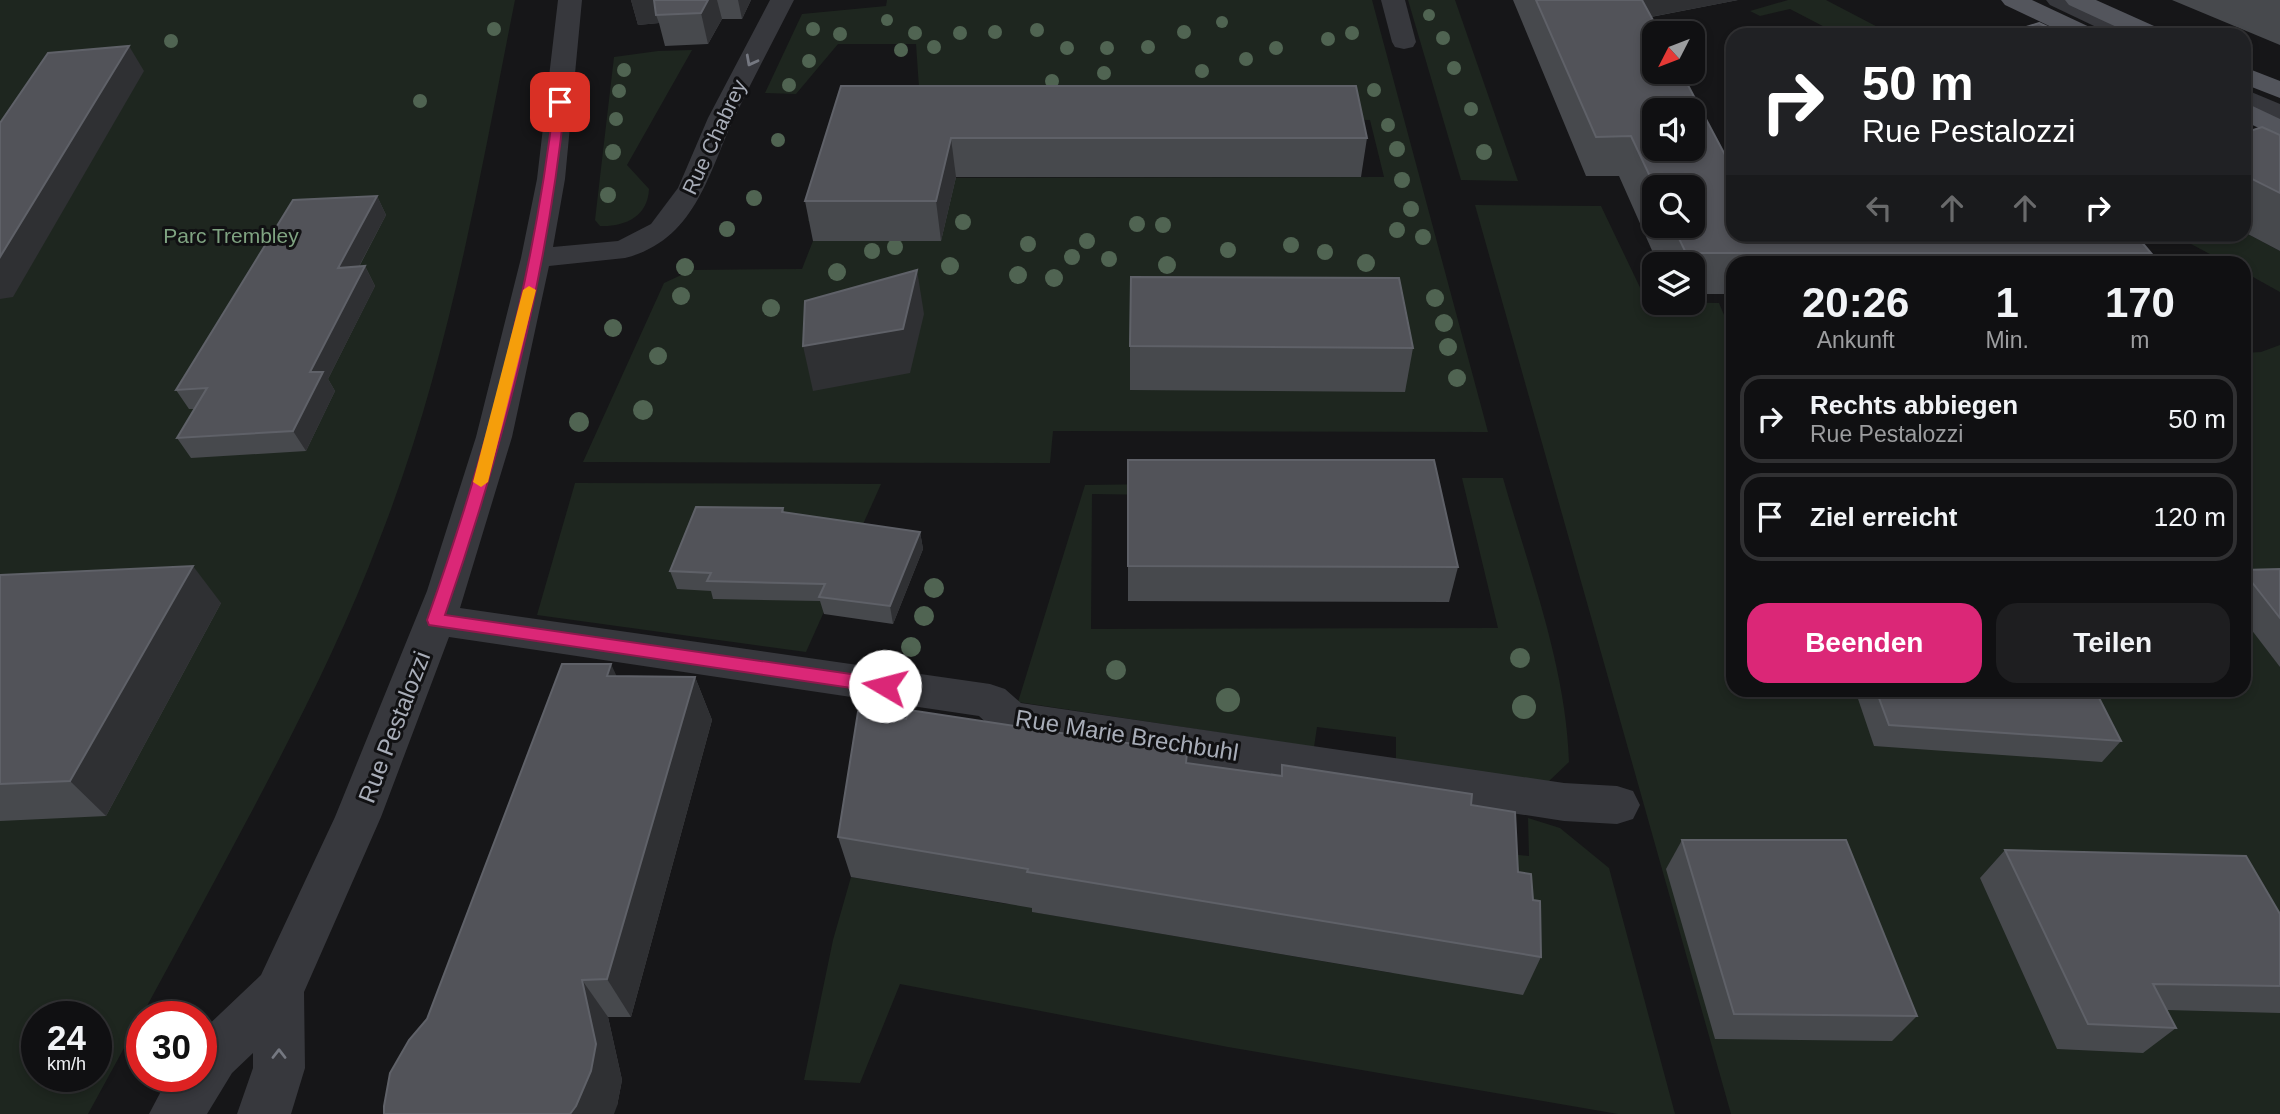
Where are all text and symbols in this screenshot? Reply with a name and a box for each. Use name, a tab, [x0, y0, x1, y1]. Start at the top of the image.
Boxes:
north arrow	[1642, 21, 1704, 84]
map controls	[1642, 21, 1705, 315]
one-way arrow	[746, 53, 759, 66]
icon: right	[1747, 56, 1838, 147]
text: 50 m	[1862, 56, 1974, 110]
pin	[530, 72, 590, 132]
street label: Rue Chabrey	[677, 76, 751, 198]
icon: arrive	[541, 83, 579, 121]
button: sound	[1642, 98, 1705, 161]
text: Rue Pestalozzi	[1862, 113, 2075, 149]
button: search	[1642, 175, 1705, 238]
icon: left	[1860, 189, 1898, 227]
icon: ahead	[1933, 189, 1971, 227]
icon: ahead	[2006, 189, 2044, 227]
icon: right	[2079, 189, 2117, 227]
park label: Parc Trembley	[163, 224, 299, 247]
button: layers	[1642, 252, 1705, 315]
text: 20:26	[1802, 279, 1909, 326]
text: 1	[1995, 279, 2019, 326]
text: 170	[2105, 279, 2175, 326]
text: Ankunft	[1817, 327, 1895, 353]
text: Min.	[1985, 327, 2029, 353]
text: m	[2130, 327, 2150, 353]
text: Rechts abbiegen	[1810, 390, 2018, 420]
icon: right	[1751, 400, 1789, 438]
text: 50 m	[2168, 404, 2226, 434]
text: Rue Pestalozzi	[1810, 421, 1963, 447]
icon: arrive	[1751, 498, 1789, 536]
text: Ziel erreicht	[1810, 502, 1957, 532]
text: 120 m	[2154, 502, 2226, 532]
button: Beenden	[1747, 603, 1982, 683]
button: Teilen	[1996, 603, 2230, 683]
street label: Rue Pestalozzi	[353, 647, 435, 807]
position arrow	[848, 649, 922, 723]
street label: Rue Marie Brechbuhl	[1014, 704, 1240, 766]
speed limit sign: 30	[126, 1001, 217, 1092]
text: 24	[47, 1018, 86, 1057]
one-way arrow	[271, 1048, 287, 1059]
text: km/h	[47, 1054, 86, 1074]

